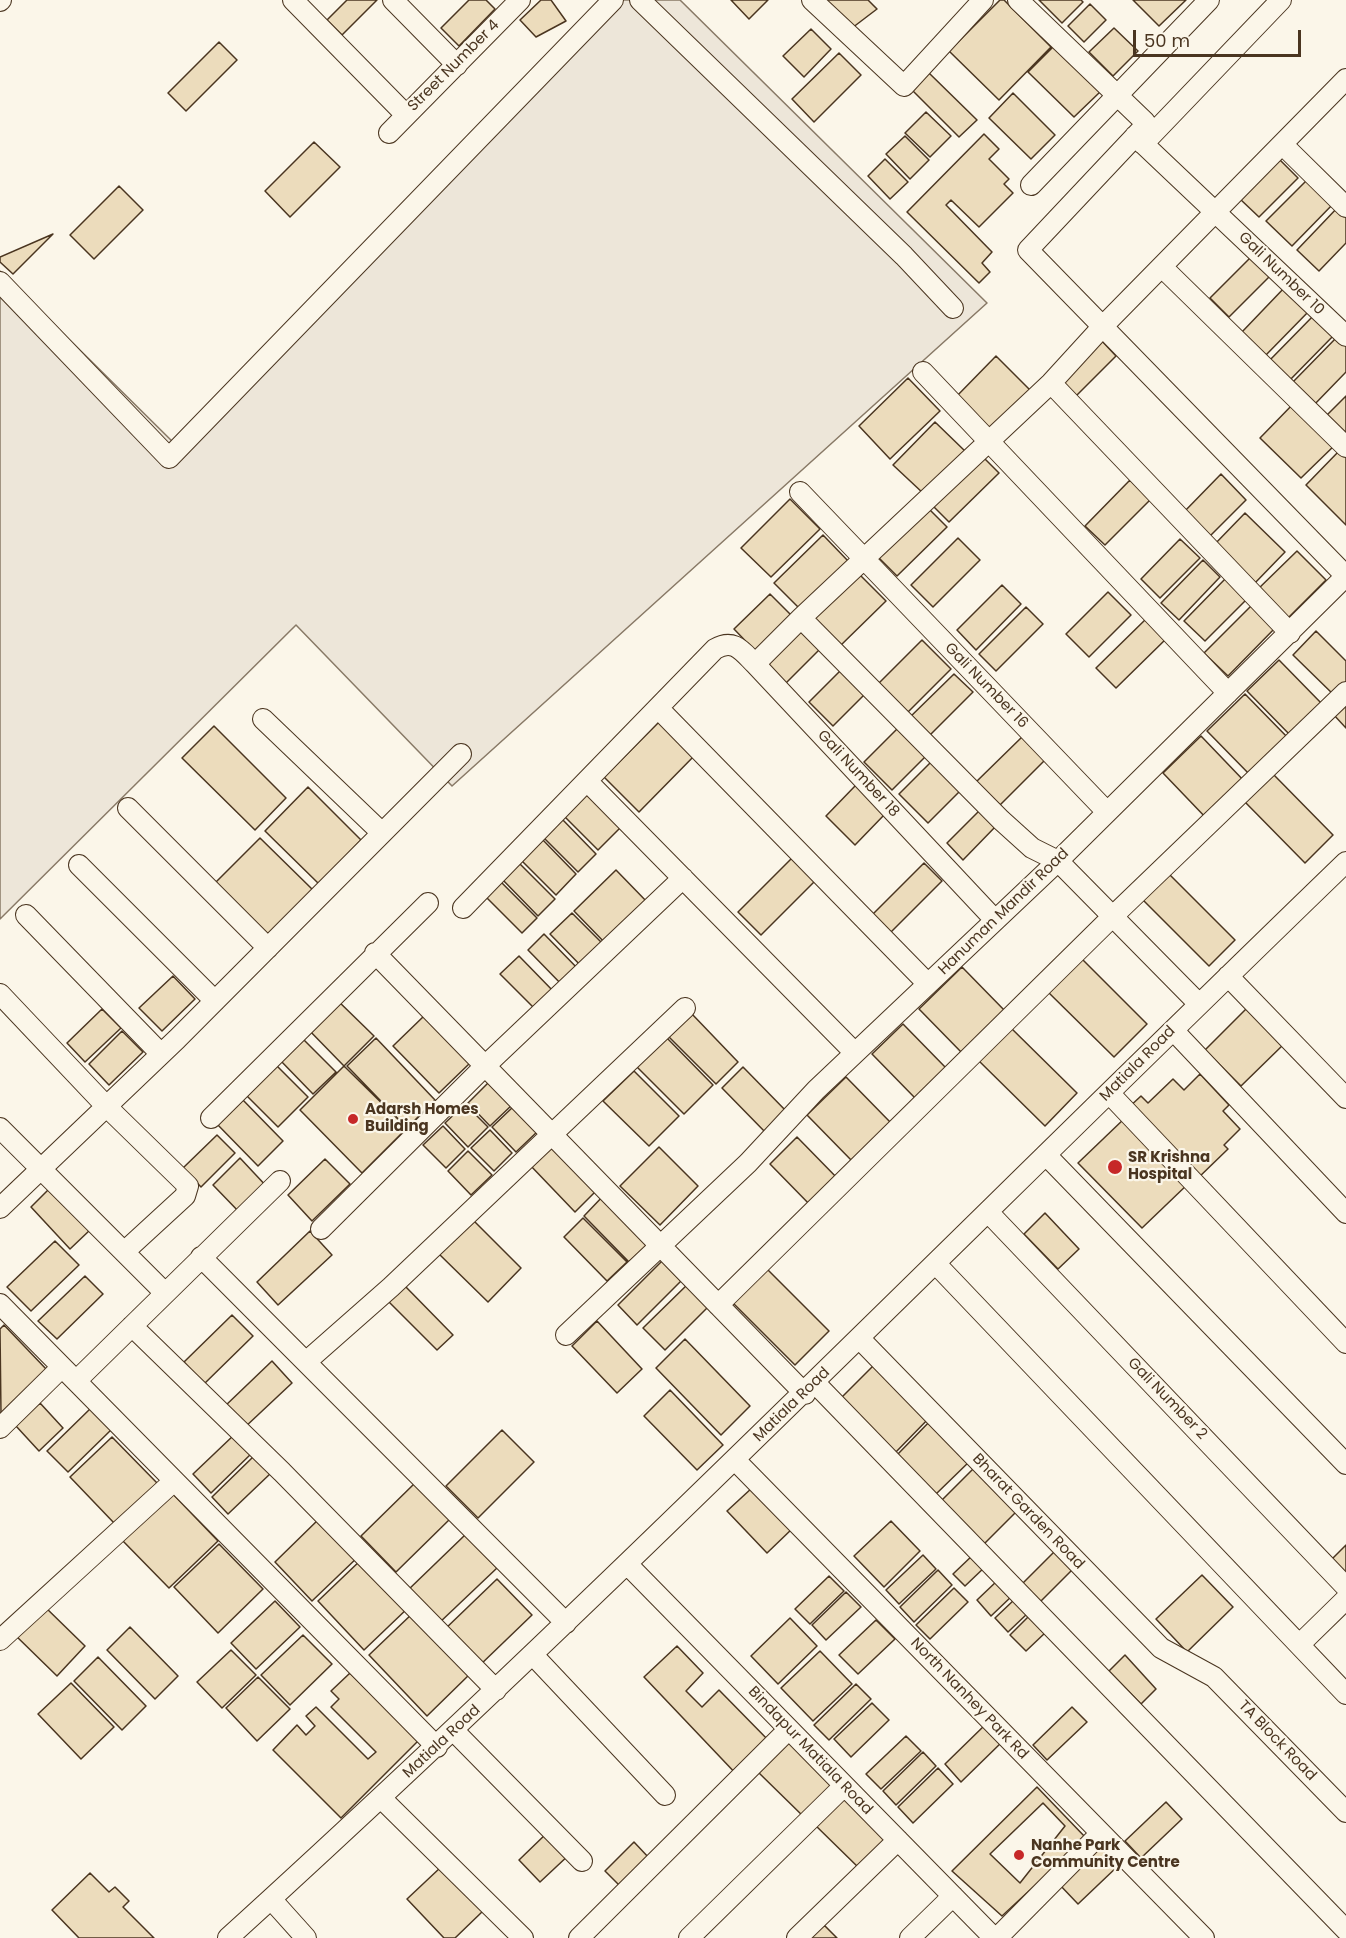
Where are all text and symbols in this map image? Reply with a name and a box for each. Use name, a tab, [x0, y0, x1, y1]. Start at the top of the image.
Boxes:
street label: Street Number 4	[405, 17, 503, 115]
scale bar	[1136, 18, 1304, 56]
text: 50 m	[1144, 28, 1190, 53]
street label: Gali Number 10	[1234, 229, 1328, 319]
street label: Gali Number 16	[941, 639, 1031, 733]
street label: Gali Number 18	[813, 727, 903, 821]
street label: Hanuman Mandir Road	[935, 845, 1073, 979]
street label: Matiala Road	[1097, 1023, 1179, 1105]
place label: Adarsh Homes Building	[365, 1101, 479, 1136]
marker: Adarsh Homes Building	[346, 1112, 360, 1126]
place label: SR Krishna Hospital	[1128, 1149, 1210, 1184]
marker: SR Krishna Hospital	[1106, 1158, 1124, 1176]
street label: Gali Number 2	[1124, 1354, 1210, 1444]
street label: Matiala Road	[750, 1364, 834, 1446]
street label: Bharat Garden Road	[968, 1451, 1088, 1573]
street label: North Nanhey Park Rd	[906, 1635, 1032, 1763]
street label: Bindapur Matiala Road	[744, 1683, 876, 1819]
street label: TA Block Road	[1234, 1697, 1320, 1785]
street label: Matiala Road	[400, 1702, 484, 1782]
place label: Nanhe Park Community Centre	[1031, 1837, 1180, 1872]
marker: Nanhe Park Community Centre	[1012, 1848, 1026, 1862]

